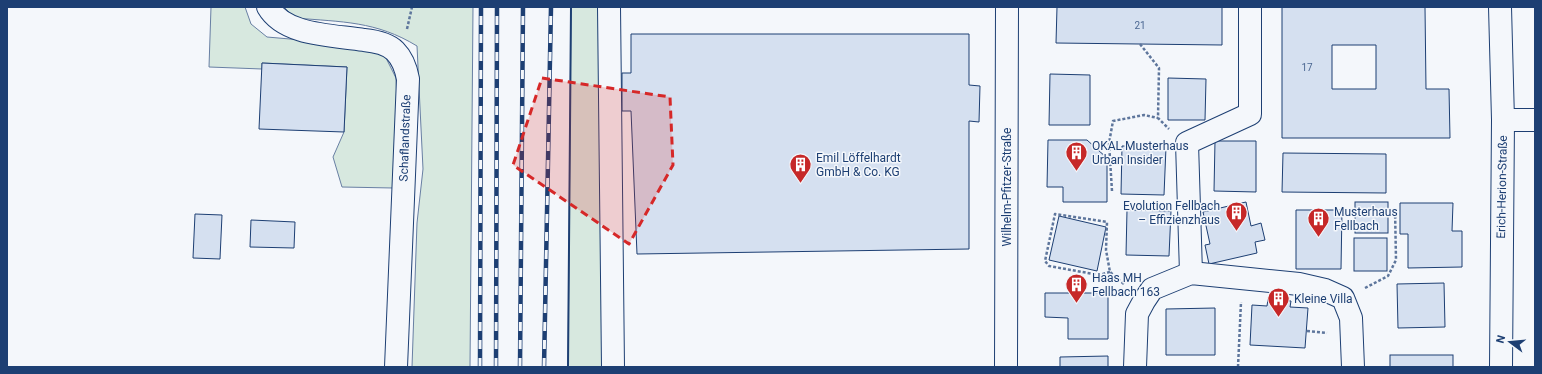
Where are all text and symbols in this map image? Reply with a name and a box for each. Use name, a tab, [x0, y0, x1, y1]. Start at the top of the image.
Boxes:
house number: 21	[1134, 20, 1146, 31]
house number: 17	[1301, 62, 1313, 73]
street label: Schaflandstraße	[396, 94, 414, 182]
street label: Wilhelm-Pfitzer-Straße	[1000, 128, 1014, 246]
street label: Erich-Herion-Straße	[1494, 135, 1510, 239]
place label: OKAL Musterhaus Urban Insider	[1092, 139, 1189, 167]
building icon: OKAL Musterhaus Urban Insider	[1064, 140, 1090, 173]
place label: Emil Löffelhardt GmbH & Co. KG	[816, 151, 901, 179]
building icon: Emil Löffelhardt GmbH & Co. KG	[788, 152, 814, 185]
place label: Evolution Fellbach – Effizienzhaus	[1123, 199, 1220, 227]
building icon: Evolution Fellbach – Effizienzhaus	[1223, 200, 1249, 233]
place label: Musterhaus Fellbach	[1334, 205, 1398, 233]
building icon: Musterhaus Fellbach	[1306, 206, 1332, 239]
place label: Haas MH Fellbach 163	[1092, 271, 1160, 299]
building icon: Haas MH Fellbach 163	[1064, 272, 1090, 305]
building icon: Kleine Villa	[1266, 286, 1292, 319]
place label: Kleine Villa	[1294, 292, 1353, 306]
north arrow	[1490, 322, 1530, 362]
text: N	[1494, 334, 1508, 345]

